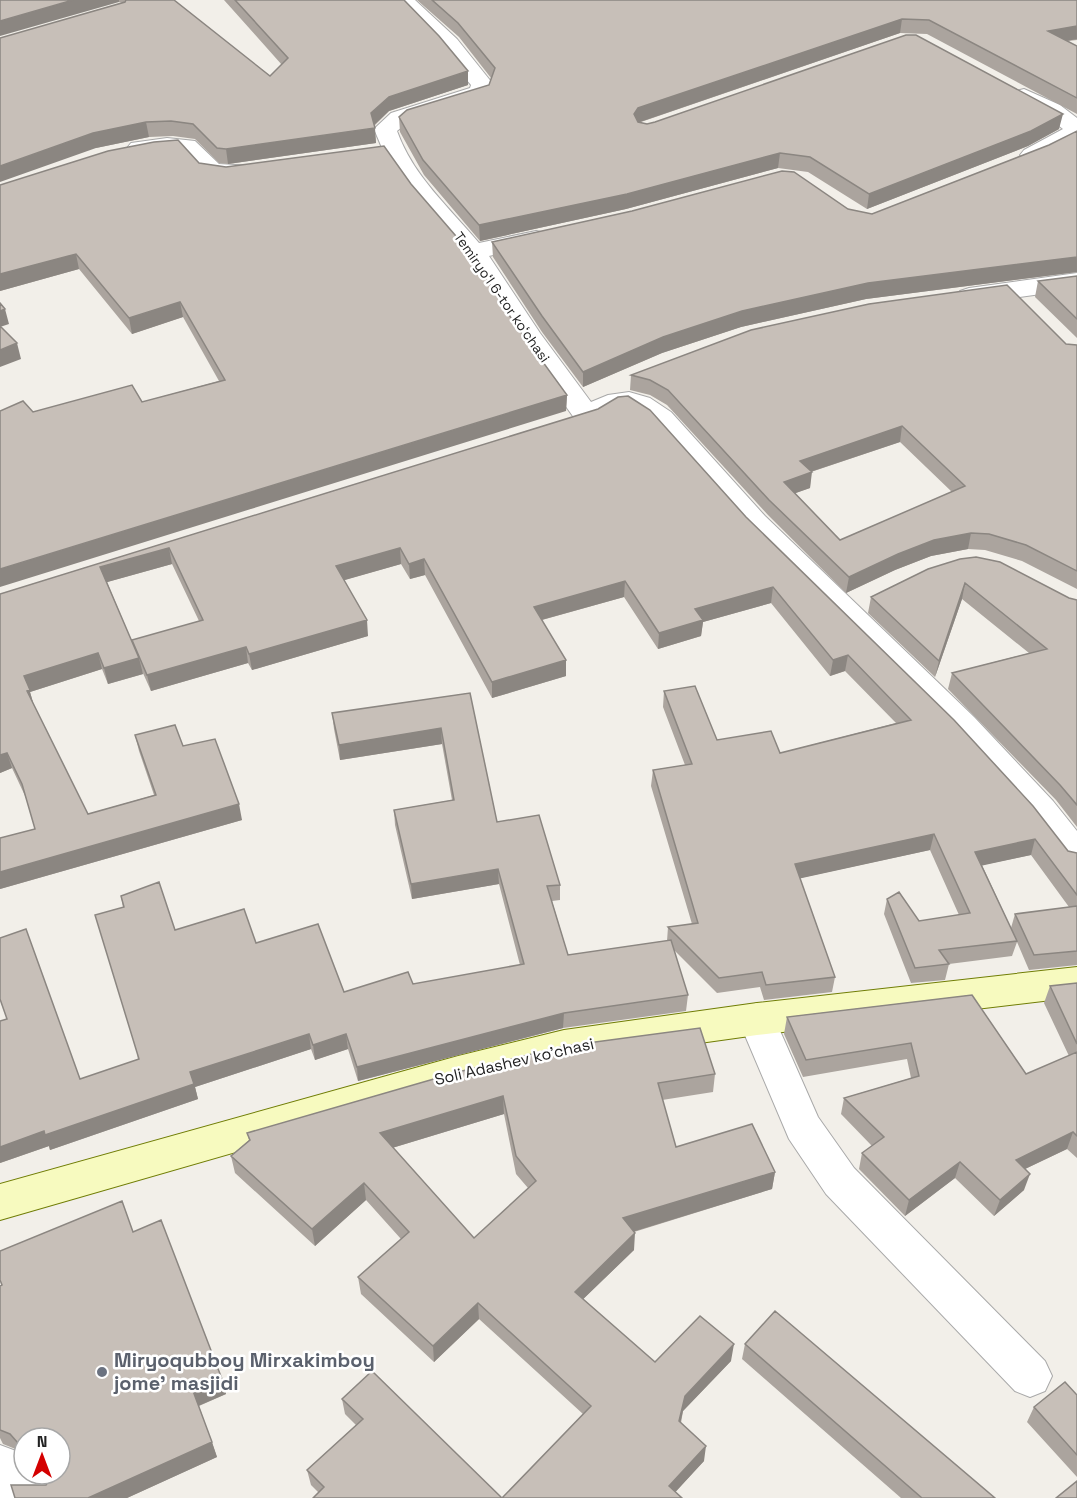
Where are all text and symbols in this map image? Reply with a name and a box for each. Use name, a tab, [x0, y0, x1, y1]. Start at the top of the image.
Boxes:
street label: Temiryoʻl 6-tor koʻchasi	[450, 228, 554, 366]
street label: Soli Adashev ko'chasi	[432, 1033, 596, 1090]
place label: Miryoqubboy Mirxakimboy jome’ masjidi	[113, 1347, 375, 1396]
marker: Miryoqubboy Mirxakimboy jome’ masjidi	[95, 1365, 109, 1379]
north arrow	[12, 1426, 72, 1486]
text: N	[37, 1431, 47, 1452]

